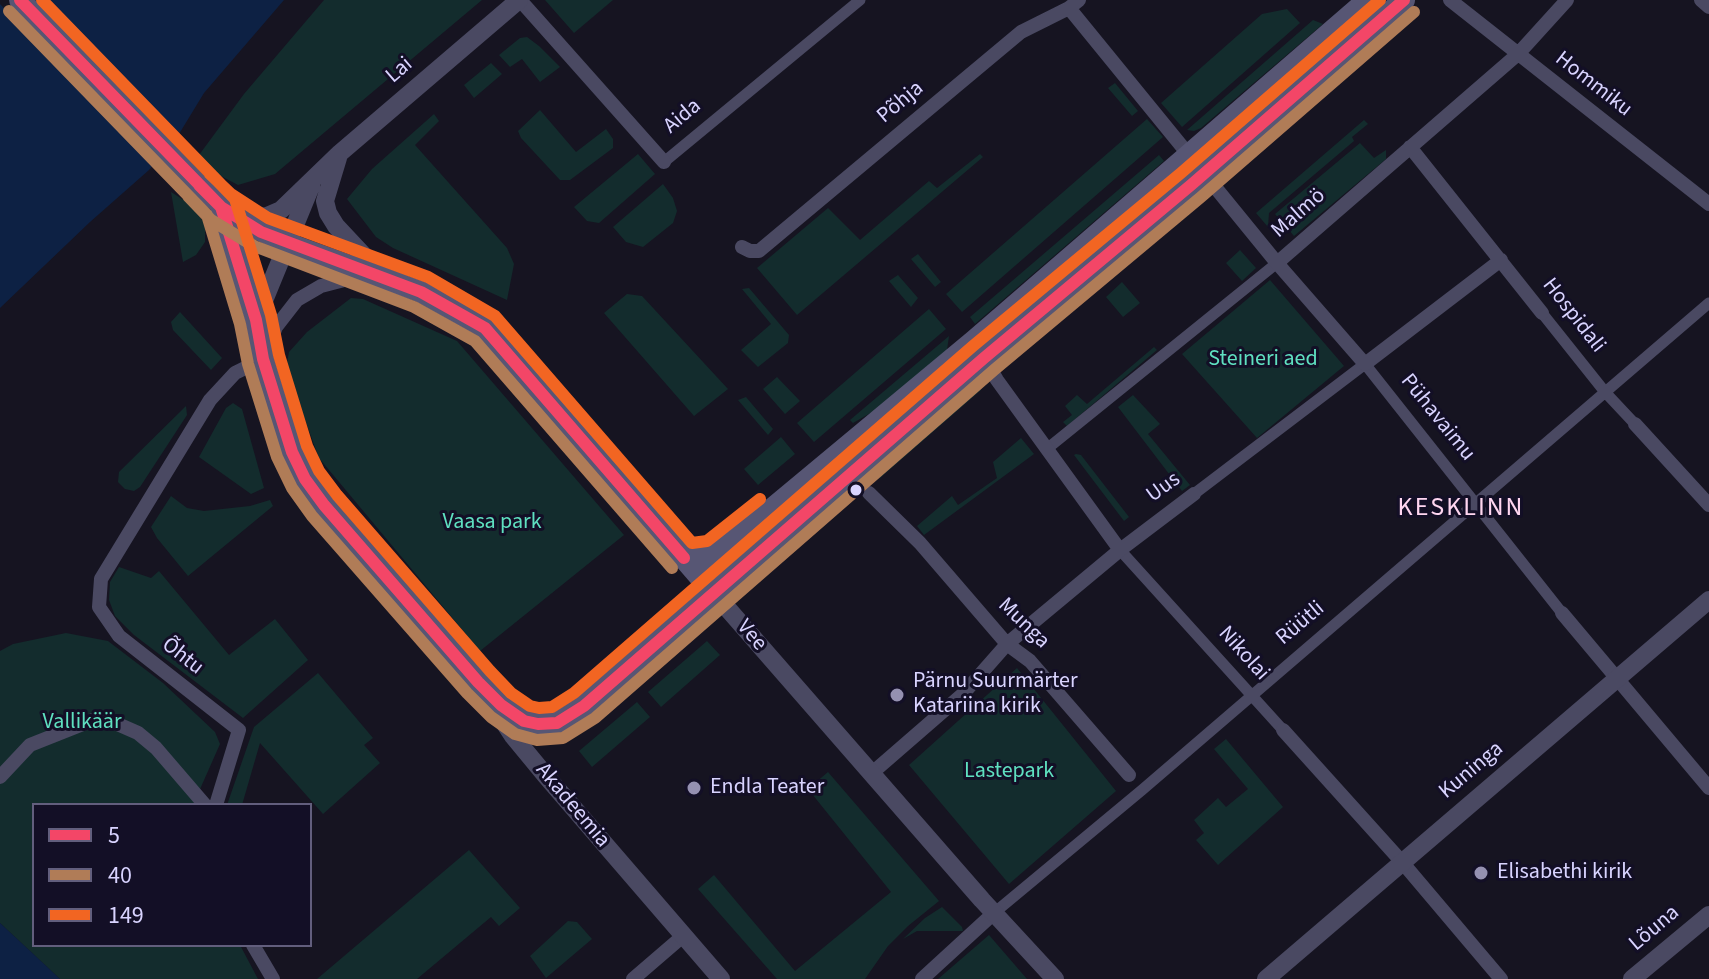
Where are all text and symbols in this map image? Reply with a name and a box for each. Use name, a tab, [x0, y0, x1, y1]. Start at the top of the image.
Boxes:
street label: Hommiku	[1549, 47, 1637, 123]
street label: Lai	[381, 52, 419, 90]
street label: Põhja	[872, 76, 930, 130]
street label: Aida	[659, 94, 707, 140]
street label: Malmö	[1267, 183, 1331, 245]
street label: Hospidali	[1536, 273, 1610, 359]
park label: Steineri aed	[1208, 347, 1318, 373]
street label: Pühavaimu	[1394, 369, 1480, 467]
street label: Uus	[1142, 467, 1186, 509]
unlabelled marker	[848, 482, 864, 498]
district label: KESKLINN	[1398, 493, 1524, 525]
park label: Vaasa park	[442, 510, 542, 536]
street label: Munga	[992, 593, 1054, 655]
street label: Rüütli	[1271, 596, 1331, 652]
street label: Vee	[730, 615, 772, 657]
street label: Nikolai	[1212, 621, 1274, 687]
street label: Õhtu	[156, 632, 208, 682]
place label: Pärnu Suurmärter Katariina kirik	[913, 669, 1078, 720]
marker: Pärnu Suurmärter Katariina kirik	[888, 686, 906, 704]
park label: Vallikäär	[42, 710, 122, 736]
street label: Kuninga	[1435, 737, 1509, 805]
street label: Akadeemia	[529, 758, 615, 854]
park label: Lastepark	[964, 759, 1054, 785]
place label: Endla Teater	[710, 775, 824, 801]
marker: Endla Teater	[685, 779, 703, 797]
legend	[32, 803, 312, 947]
text: 5	[108, 818, 120, 853]
text: 40	[108, 858, 132, 893]
place label: Elisabethi kirik	[1497, 860, 1632, 886]
marker: Elisabethi kirik	[1472, 864, 1490, 882]
text: 149	[108, 898, 144, 933]
street label: Lõuna	[1625, 900, 1685, 958]

